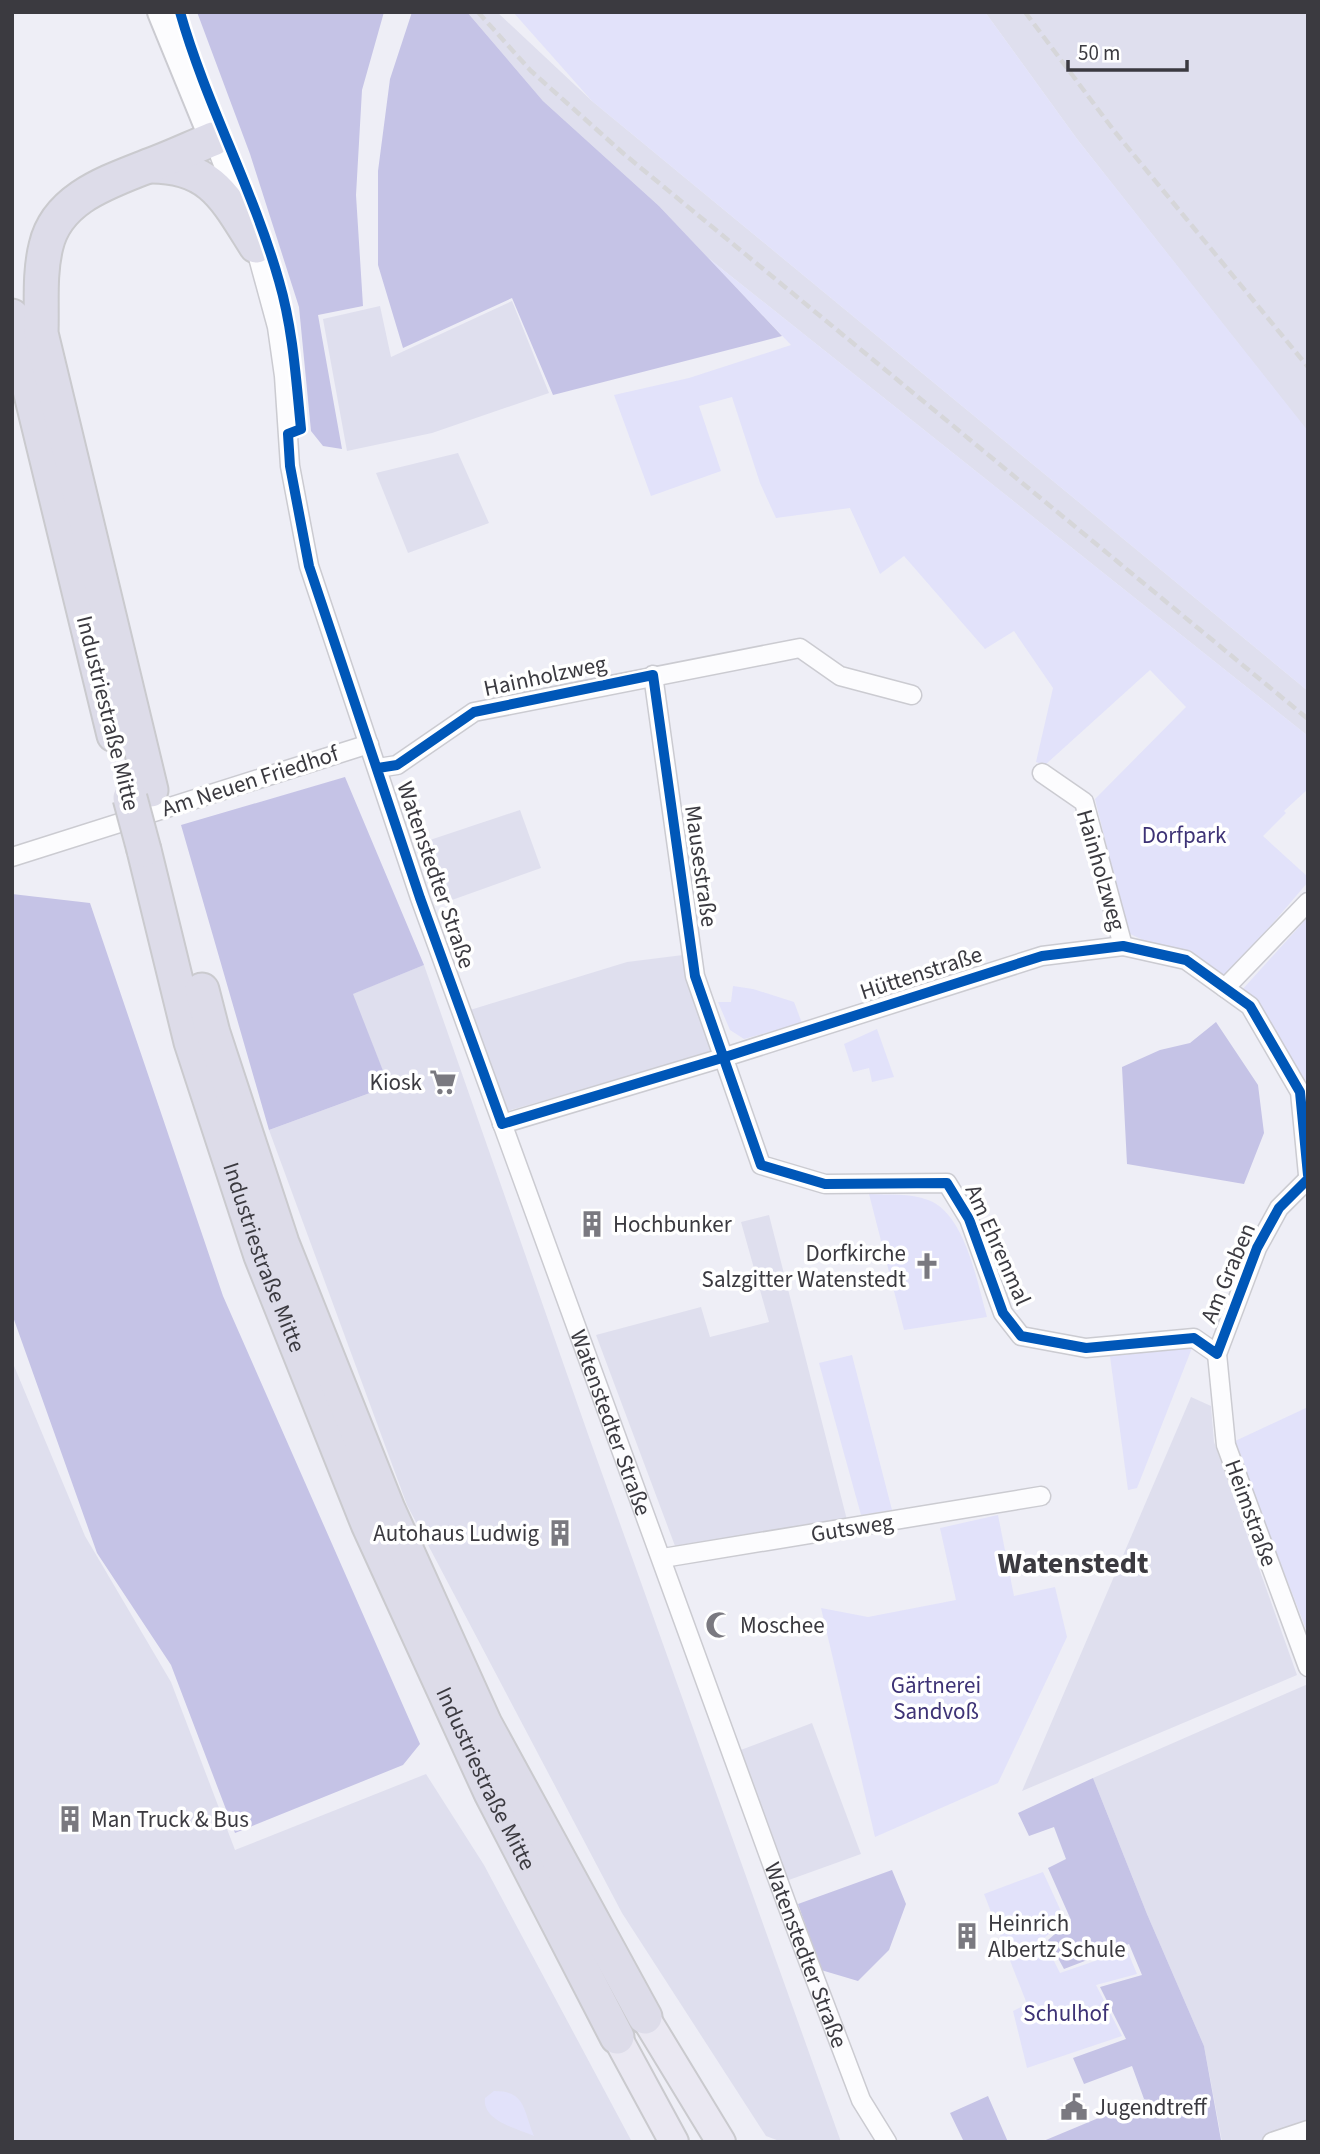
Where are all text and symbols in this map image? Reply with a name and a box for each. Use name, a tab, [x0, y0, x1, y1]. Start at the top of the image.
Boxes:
scale bar	[1068, 28, 1187, 72]
text: 50 m	[1078, 38, 1120, 68]
street label: Industriestraße Mitte	[68, 612, 148, 814]
street label: Hainholzweg	[481, 647, 610, 705]
street label: Am Neuen Friedhof	[157, 736, 344, 825]
street label: Watenstedter Straße	[389, 777, 483, 973]
street label: Mausestraße	[676, 803, 726, 929]
street label: Hainholzweg	[1068, 806, 1134, 935]
park label: Dorfpark	[1142, 819, 1227, 852]
street label: Hüttenstraße	[856, 938, 986, 1008]
place label: Kiosk	[370, 1066, 423, 1099]
supermarket icon: Kiosk	[428, 1067, 458, 1097]
street label: Industriestraße Mitte	[215, 1158, 314, 1357]
street label: Am Ehrenmal	[957, 1179, 1039, 1311]
place label: Hochbunker	[613, 1208, 733, 1241]
building icon: Hochbunker	[577, 1209, 607, 1239]
street label: Am Graben	[1192, 1218, 1264, 1328]
place label: Dorfkirche Salzgitter Watenstedt	[702, 1237, 906, 1296]
church icon: Dorfkirche Salzgitter Watenstedt	[912, 1251, 942, 1281]
street label: Watenstedter Straße	[562, 1325, 660, 1520]
street label: Heimstraße	[1216, 1455, 1286, 1571]
street label: Gutsweg	[808, 1505, 896, 1551]
place label: Autohaus Ludwig	[373, 1517, 539, 1550]
building icon: Autohaus Ludwig	[545, 1518, 575, 1548]
district label: Watenstedt	[998, 1542, 1149, 1585]
place label: Moschee	[740, 1609, 825, 1642]
mosque icon: Moschee	[704, 1610, 734, 1640]
park label: Gärtnerei Sandvoß	[891, 1669, 981, 1728]
street label: Industriestraße Mitte	[428, 1681, 545, 1876]
place label: Man Truck & Bus	[91, 1803, 249, 1836]
building icon: Man Truck & Bus	[55, 1804, 85, 1834]
street label: Watenstedter Straße	[756, 1857, 856, 2052]
place label: Heinrich Albertz Schule	[988, 1907, 1126, 1966]
building icon: Heinrich Albertz Schule	[952, 1921, 982, 1951]
park label: Schulhof	[1023, 1997, 1110, 2030]
place label: Jugendtreff	[1095, 2091, 1207, 2124]
public building icon: Jugendtreff	[1059, 2092, 1089, 2122]

